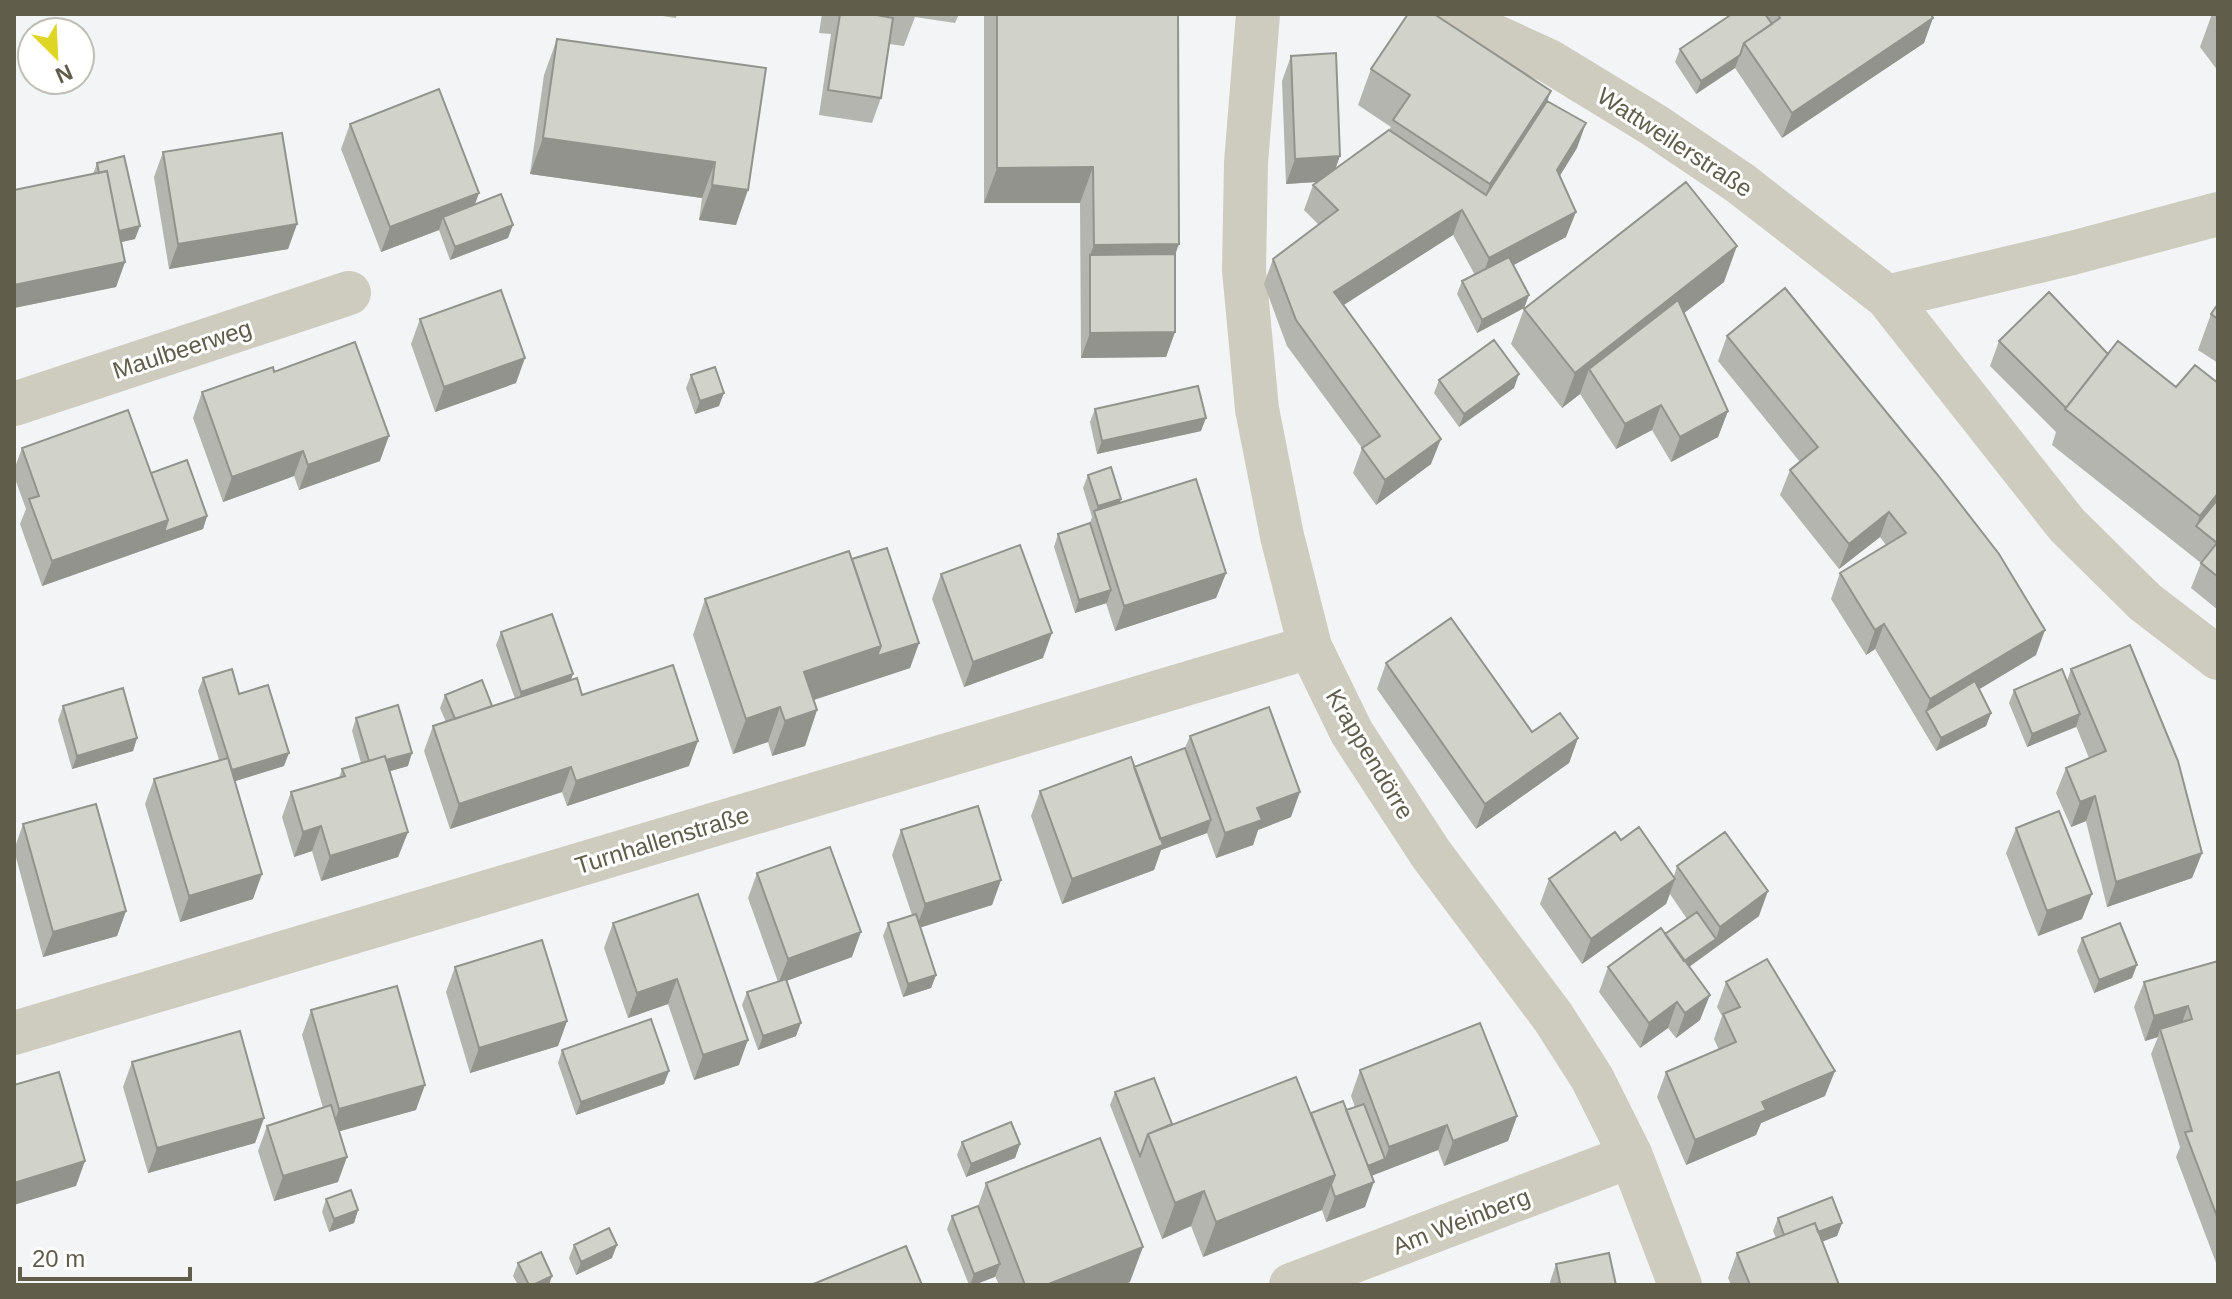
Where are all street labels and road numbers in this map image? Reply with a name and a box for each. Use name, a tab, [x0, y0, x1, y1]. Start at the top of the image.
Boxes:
street label: Wattweilerstraße	[1593, 82, 1757, 202]
street label: Maulbeerweg	[109, 314, 255, 384]
street label: Krappendörre	[1321, 684, 1419, 824]
street label: Turnhallenstraße	[572, 801, 752, 879]
street label: Am Weinberg	[1388, 1182, 1534, 1260]

